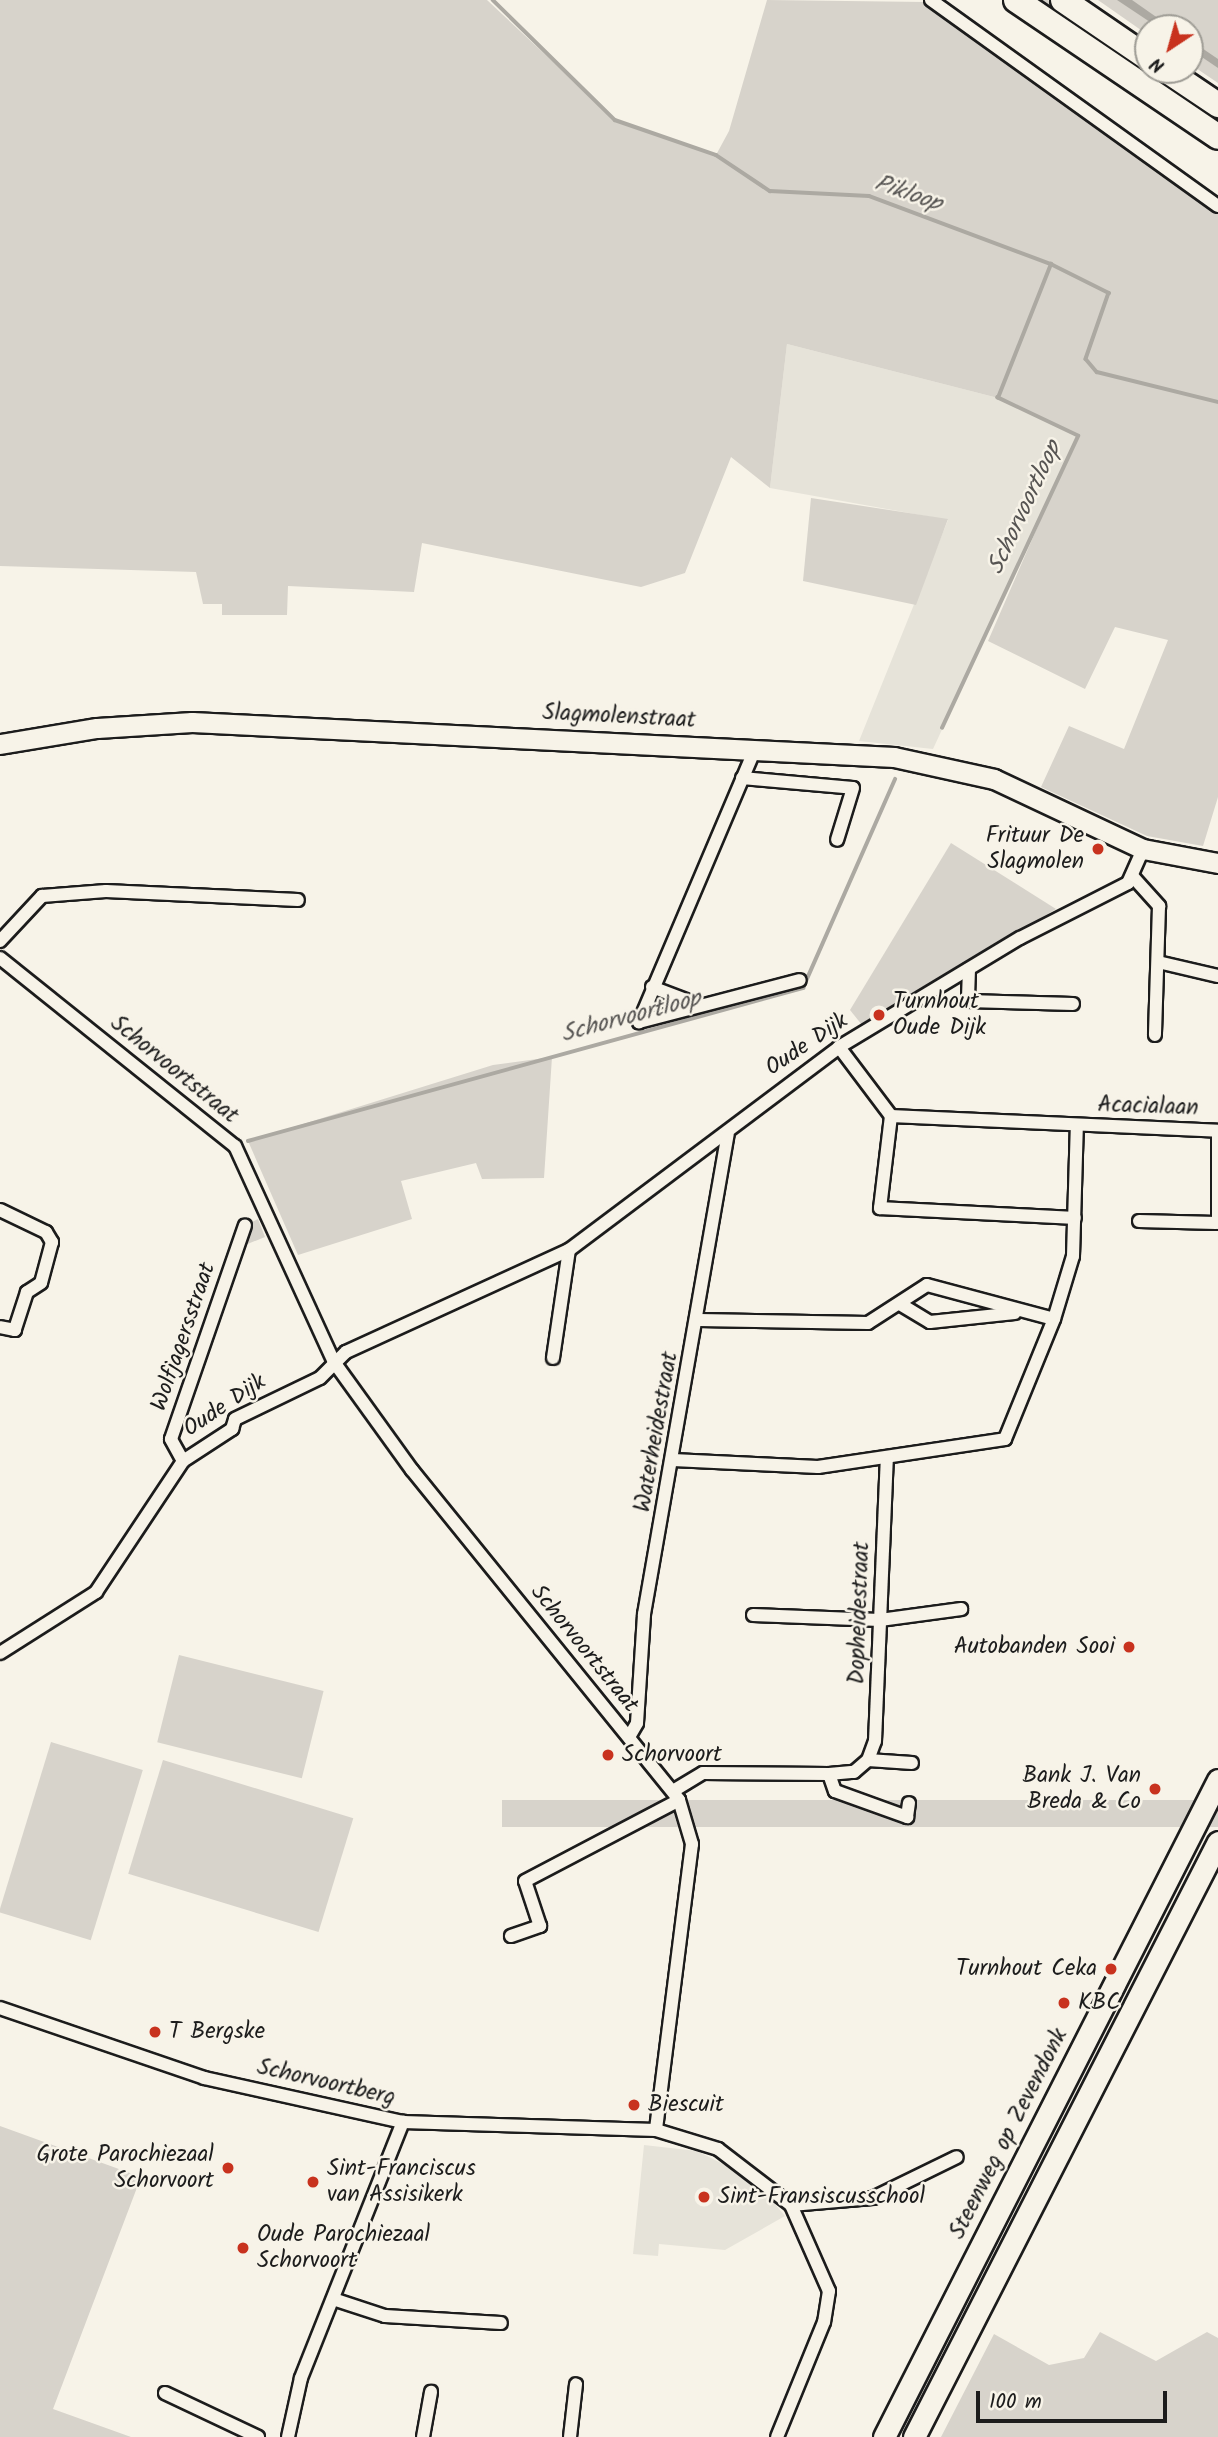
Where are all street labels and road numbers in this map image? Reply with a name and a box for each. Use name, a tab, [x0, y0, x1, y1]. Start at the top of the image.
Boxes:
street label: Slagmolenstraat	[542, 699, 696, 735]
street label: Oude Dijk	[761, 1008, 853, 1082]
street label: Schorvoortstraat	[104, 1010, 244, 1130]
street label: Acacialaan	[1097, 1091, 1199, 1123]
street label: Wolfjagersstraat	[146, 1259, 222, 1415]
street label: Waterheidestraat	[629, 1350, 685, 1514]
street label: Oude Dijk	[179, 1369, 271, 1443]
street label: Dopheidestraat	[844, 1541, 876, 1685]
street label: Schorvoortstraat	[524, 1579, 644, 1719]
street label: Steenweg op Zevendonk	[944, 2024, 1074, 2244]
street label: Schorvoortberg	[254, 2054, 398, 2112]

